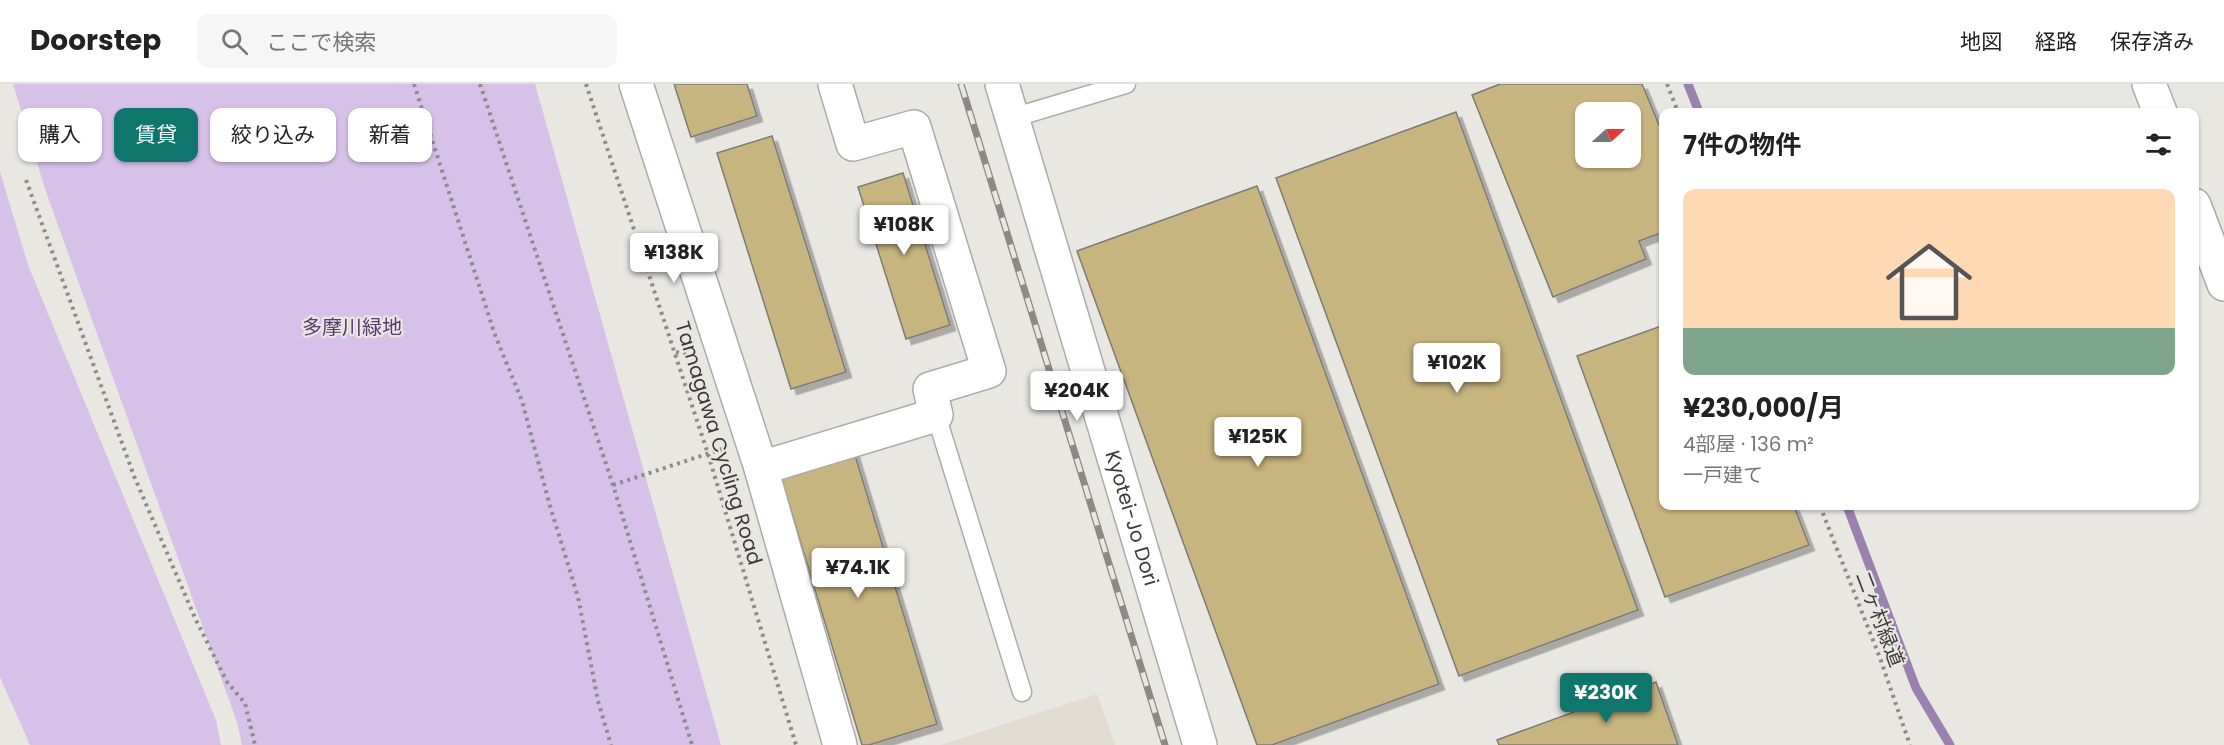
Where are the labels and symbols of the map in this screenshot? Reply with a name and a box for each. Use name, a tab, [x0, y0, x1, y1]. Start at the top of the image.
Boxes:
north arrow	[1575, 102, 1641, 168]
pin: ¥108K	[862, 205, 946, 256]
pin: ¥138K	[632, 233, 716, 284]
park label: 多摩川緑地	[302, 313, 402, 341]
street label: Tamagawa Cycling Road	[669, 318, 769, 568]
pin: ¥102K	[1415, 343, 1499, 394]
pin: ¥204K	[1035, 371, 1119, 422]
pin: ¥125K	[1216, 417, 1300, 468]
street label: Kyotei-Jo Dori	[1099, 447, 1165, 589]
pin: ¥74.1K	[809, 548, 907, 599]
street label: 二ヶ村緑道	[1849, 567, 1911, 671]
pin: ¥230K	[1564, 673, 1648, 724]

